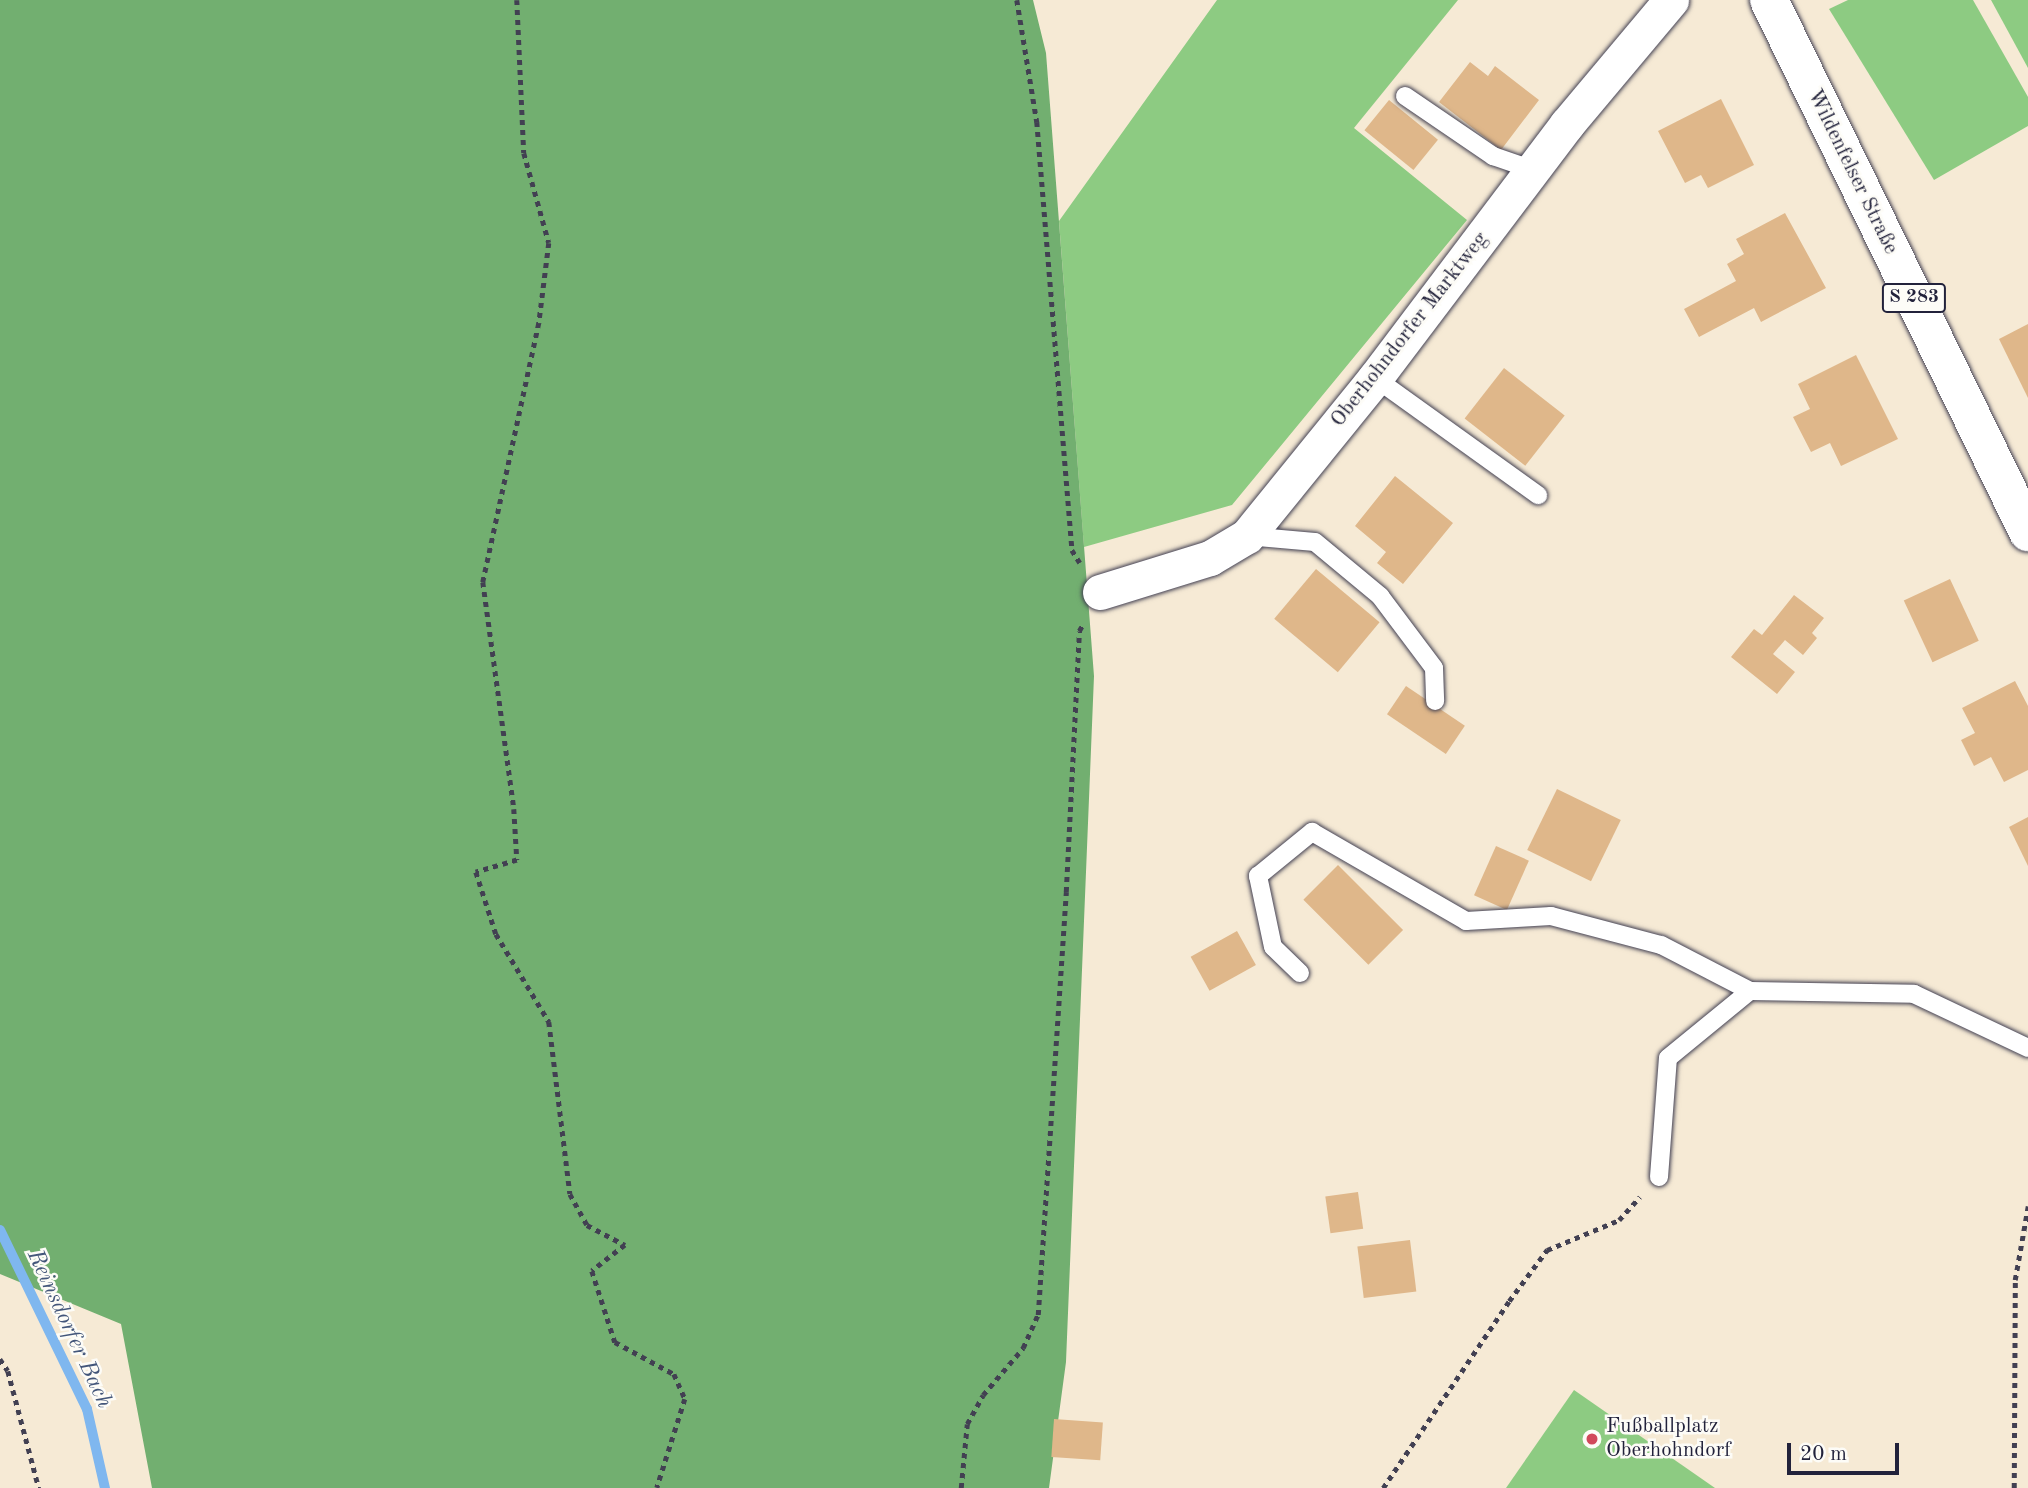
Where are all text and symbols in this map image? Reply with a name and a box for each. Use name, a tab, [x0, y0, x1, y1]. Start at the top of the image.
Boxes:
street label: Wildenfelser Straße	[1801, 85, 1903, 259]
street label: Oberhohndorfer Marktweg	[1326, 227, 1494, 433]
road number: S 283	[1881, 282, 1947, 314]
water label: Reinsdorfer Bach	[20, 1245, 118, 1413]
place label: Fußballplatz Oberhohndorf	[1606, 1414, 1731, 1464]
scale bar	[1790, 1428, 1902, 1472]
marker: Fußballplatz Oberhohndorf	[1584, 1431, 1600, 1447]
text: 20 m	[1800, 1444, 1847, 1465]

